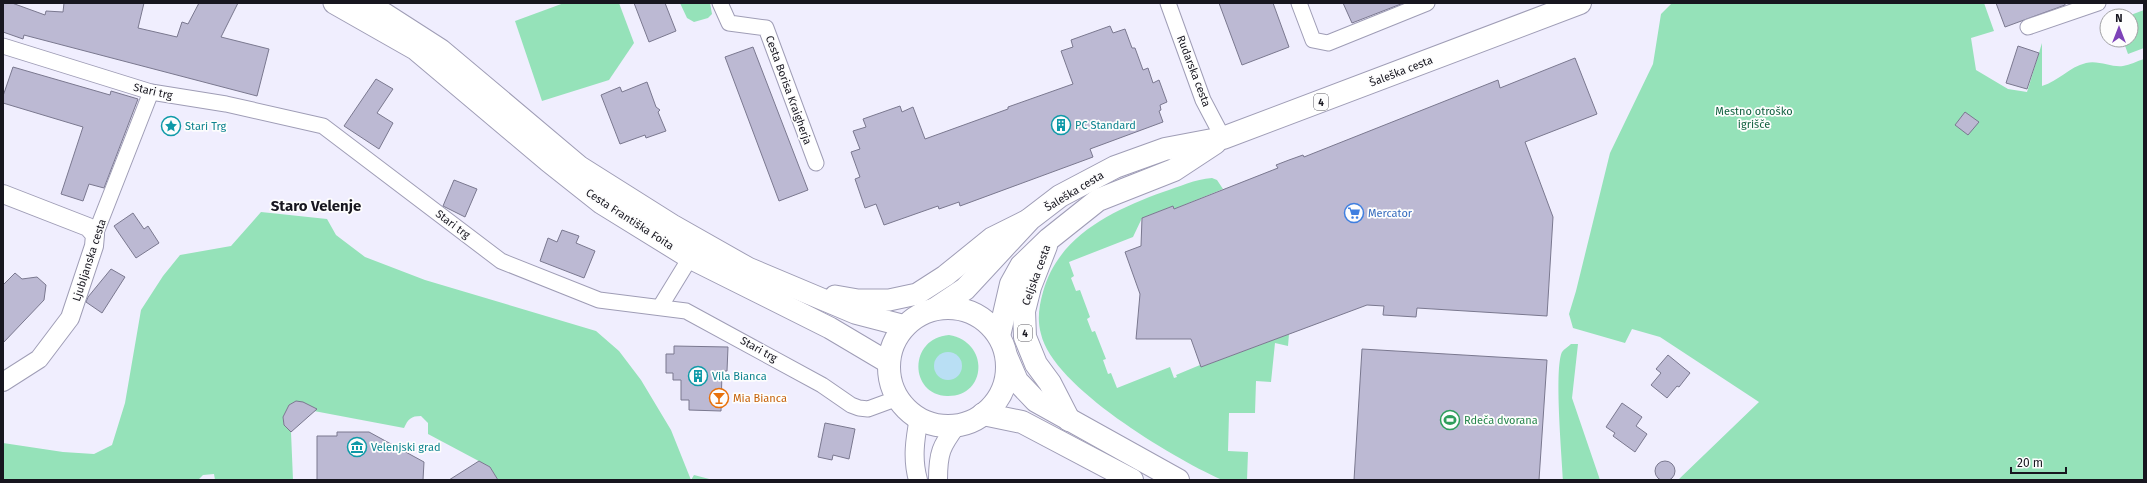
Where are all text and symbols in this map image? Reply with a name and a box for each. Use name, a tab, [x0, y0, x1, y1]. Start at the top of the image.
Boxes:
north arrow	[2099, 8, 2139, 48]
text: N	[2115, 12, 2123, 25]
street label: Cesta Borisa Kraigherja	[763, 34, 814, 146]
street label: Rudarska cesta	[1174, 34, 1213, 109]
street label: Šaleška cesta	[1367, 53, 1435, 89]
street label: Stari trg	[132, 81, 174, 102]
road number: 4	[1314, 94, 1328, 110]
park label: Mestno otroško igrišče	[1715, 105, 1793, 131]
building icon: PC Standard	[1050, 114, 1072, 136]
place icon: Stari Trg	[160, 115, 182, 137]
place label: PC Standard	[1075, 119, 1136, 132]
place label: Stari Trg	[185, 120, 227, 133]
street label: Šaleška cesta	[1042, 168, 1106, 214]
street label: Cesta Františka Foita	[583, 186, 676, 253]
district label: Staro Velenje	[271, 197, 361, 215]
supermarket icon: Mercator	[1343, 202, 1365, 224]
street label: Stari trg	[433, 207, 473, 242]
place label: Mercator	[1368, 207, 1413, 220]
street label: Ljubljanska cesta	[70, 217, 109, 303]
street label: Celjska cesta	[1019, 243, 1053, 307]
road number: 4	[1018, 325, 1032, 341]
street label: Stari trg	[738, 334, 780, 365]
building icon: Vila Bianca	[687, 365, 709, 387]
place label: Vila Bianca	[712, 370, 767, 383]
bar icon: Mia Bianca	[708, 387, 730, 409]
place label: Mia Bianca	[733, 392, 787, 405]
sports icon: Rdeča dvorana	[1439, 409, 1461, 431]
place label: Rdeča dvorana	[1464, 414, 1538, 427]
museum icon: Velenjski grad	[346, 436, 368, 458]
place label: Velenjski grad	[371, 441, 440, 454]
scale bar	[2011, 449, 2066, 475]
text: 20 m	[2017, 456, 2043, 470]

